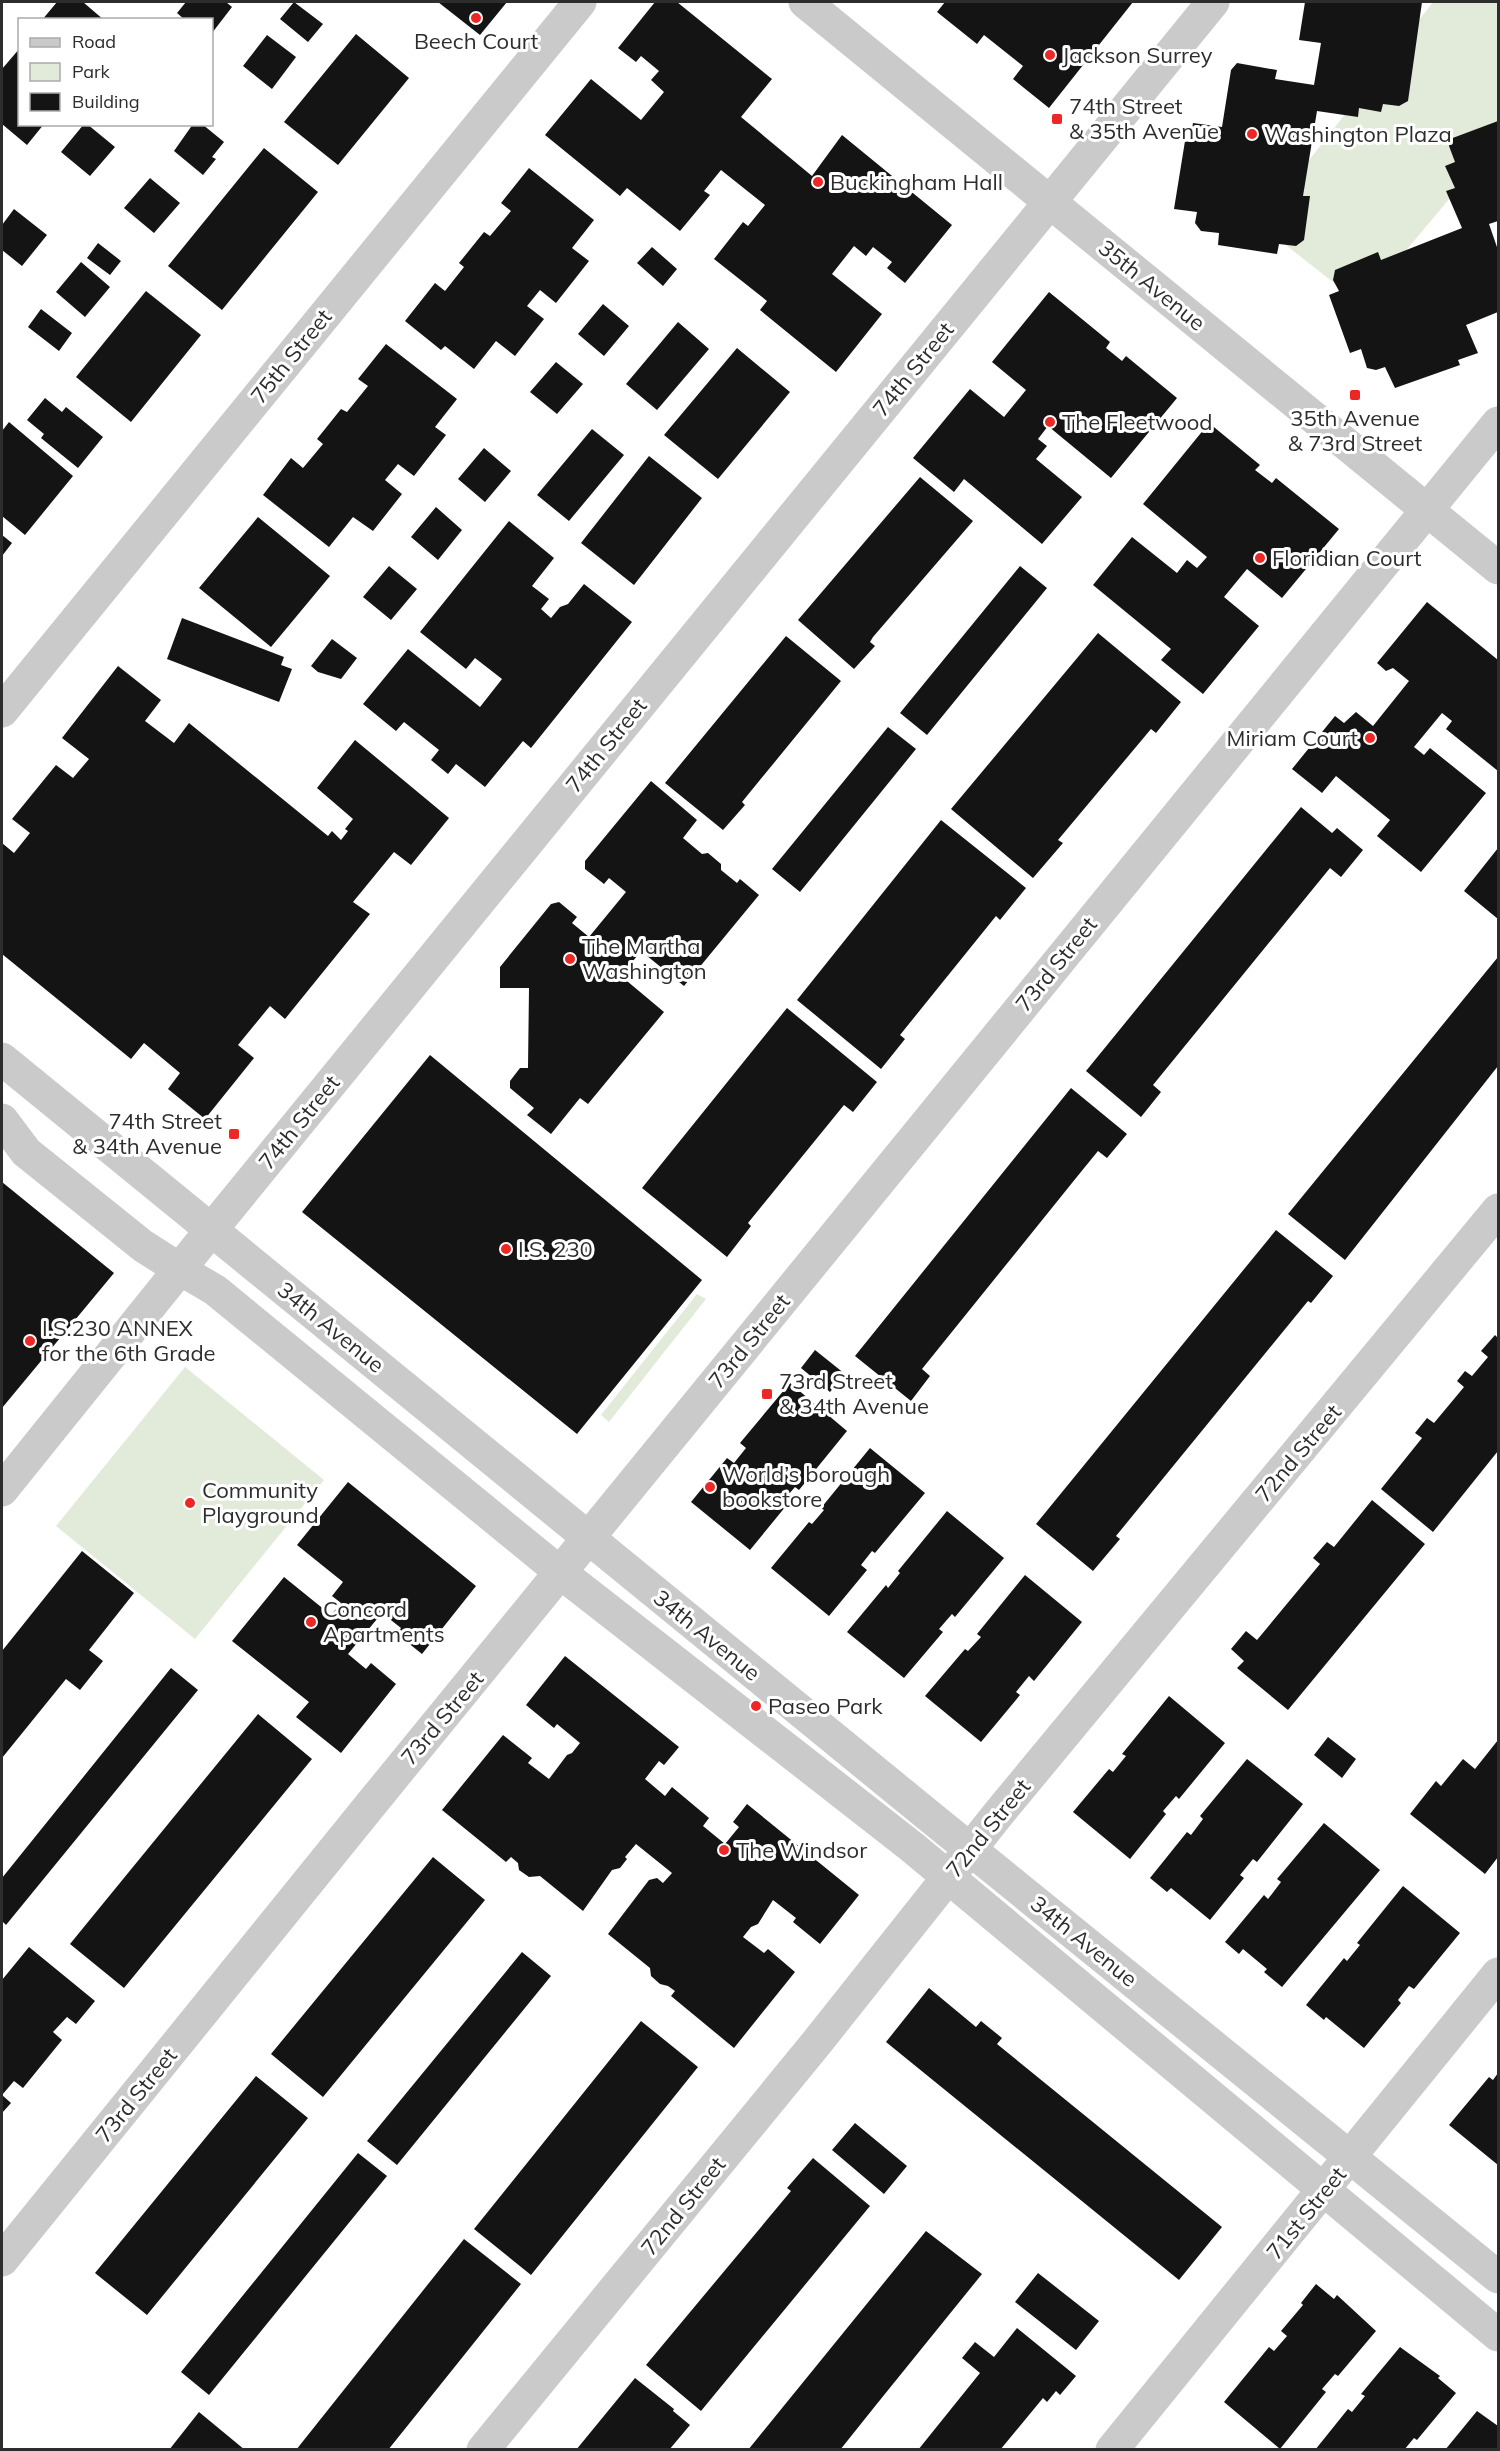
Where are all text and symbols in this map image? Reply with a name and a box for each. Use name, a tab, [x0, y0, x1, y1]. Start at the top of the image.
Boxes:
marker: Beech Court	[469, 11, 483, 25]
legend	[18, 18, 213, 126]
place label: Beech Court	[414, 27, 538, 55]
text: Road	[72, 30, 116, 53]
place label: Jackson Surrey	[1062, 41, 1213, 69]
marker: Jackson Surrey	[1043, 48, 1057, 62]
text: Park	[72, 60, 111, 83]
text: Building	[72, 90, 140, 113]
place label: 74th Street & 35th Avenue	[1069, 92, 1219, 145]
marker: 74th Street & 35th Avenue	[1050, 112, 1064, 126]
place label: Washington Plaza	[1264, 120, 1452, 148]
marker: Washington Plaza	[1245, 127, 1259, 141]
place label: Buckingham Hall	[830, 168, 1003, 196]
marker: Buckingham Hall	[811, 175, 825, 189]
street label: 35th Avenue	[1093, 233, 1211, 337]
street label: 75th Street	[244, 303, 338, 409]
street label: 74th Street	[866, 316, 960, 422]
marker: 35th Avenue & 73rd Street	[1348, 388, 1362, 402]
place label: 35th Avenue & 73rd Street	[1288, 404, 1423, 457]
place label: The Fleetwood	[1062, 408, 1213, 436]
marker: The Fleetwood	[1043, 415, 1057, 429]
place label: Floridian Court	[1272, 544, 1422, 572]
marker: Floridian Court	[1253, 551, 1267, 565]
street label: 74th Street	[559, 692, 653, 798]
place label: Miriam Court	[1227, 724, 1358, 752]
marker: Miriam Court	[1363, 731, 1377, 745]
street label: 73rd Street	[1009, 911, 1103, 1017]
place label: The Martha Washington	[582, 932, 707, 985]
marker: The Martha Washington	[563, 952, 577, 966]
street label: 74th Street	[252, 1069, 346, 1175]
place label: 74th Street & 34th Avenue	[72, 1107, 222, 1160]
marker: 74th Street & 34th Avenue	[227, 1127, 241, 1141]
place label: I.S. 230	[518, 1235, 593, 1263]
marker: I.S. 230	[499, 1242, 513, 1256]
street label: 34th Avenue	[272, 1275, 390, 1379]
street label: 73rd Street	[702, 1288, 796, 1394]
place label: I.S.230 ANNEX for the 6th Grade	[42, 1314, 216, 1367]
marker: I.S.230 ANNEX for the 6th Grade	[23, 1334, 37, 1348]
place label: 73rd Street & 34th Avenue	[779, 1367, 929, 1420]
marker: 73rd Street & 34th Avenue	[760, 1387, 774, 1401]
street label: 72nd Street	[1249, 1398, 1347, 1508]
place label: World’s borough bookstore	[722, 1460, 890, 1513]
place label: Community Playground	[202, 1476, 319, 1529]
marker: World’s borough bookstore	[703, 1480, 717, 1494]
marker: Community Playground	[183, 1496, 197, 1510]
street label: 34th Avenue	[648, 1583, 766, 1687]
place label: Concord Apartments	[323, 1595, 445, 1648]
marker: Concord Apartments	[304, 1615, 318, 1629]
street label: 73rd Street	[395, 1665, 490, 1771]
place label: Paseo Park	[768, 1692, 883, 1720]
marker: Paseo Park	[749, 1699, 763, 1713]
street label: 72nd Street	[940, 1773, 1037, 1883]
place label: The Windsor	[736, 1836, 867, 1864]
marker: The Windsor	[717, 1843, 731, 1857]
street label: 34th Avenue	[1025, 1889, 1143, 1993]
street label: 73rd Street	[89, 2042, 183, 2148]
street label: 72nd Street	[635, 2151, 732, 2261]
street label: 71st Street	[1260, 2161, 1352, 2265]

